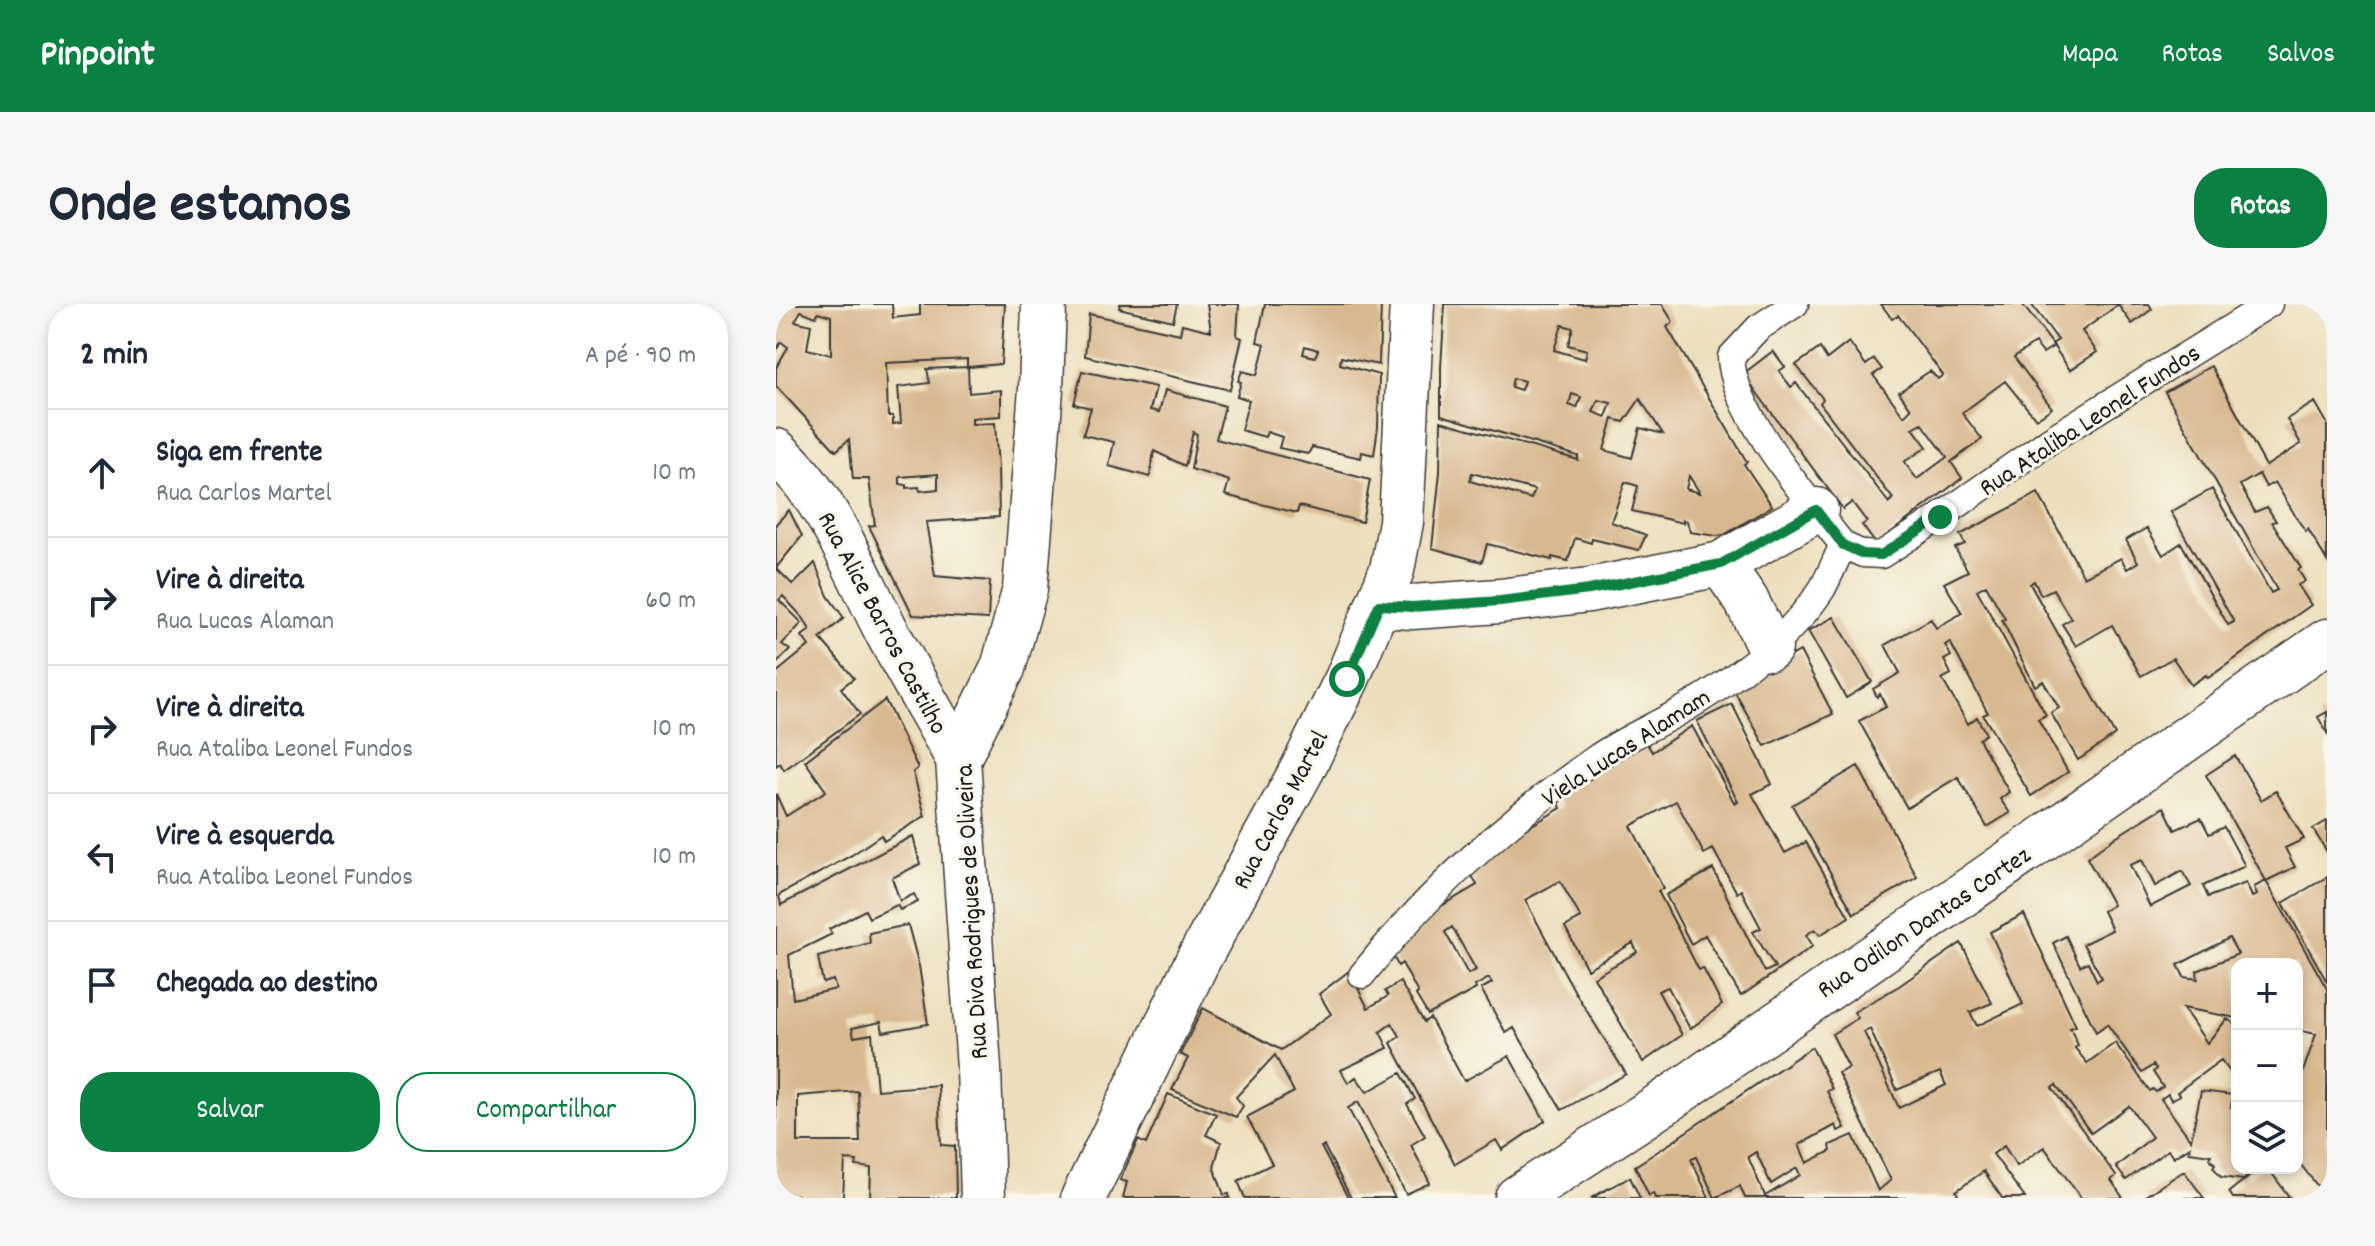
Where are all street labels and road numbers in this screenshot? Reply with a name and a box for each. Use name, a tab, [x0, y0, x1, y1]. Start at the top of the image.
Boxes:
street label: Rua Ataliba Leonel Fundos	[1973, 336, 2209, 507]
street label: Rua Alice Barros Castilho	[807, 506, 955, 742]
street label: Viela Lucas Alamam	[1535, 680, 1719, 818]
street label: Rua Carlos Martel	[1225, 724, 1340, 897]
street label: Rua Diva Rodrigues de Oliveira	[947, 763, 1000, 1060]
street label: Rua Odilon Dantas Cortez	[1811, 838, 2039, 1009]

